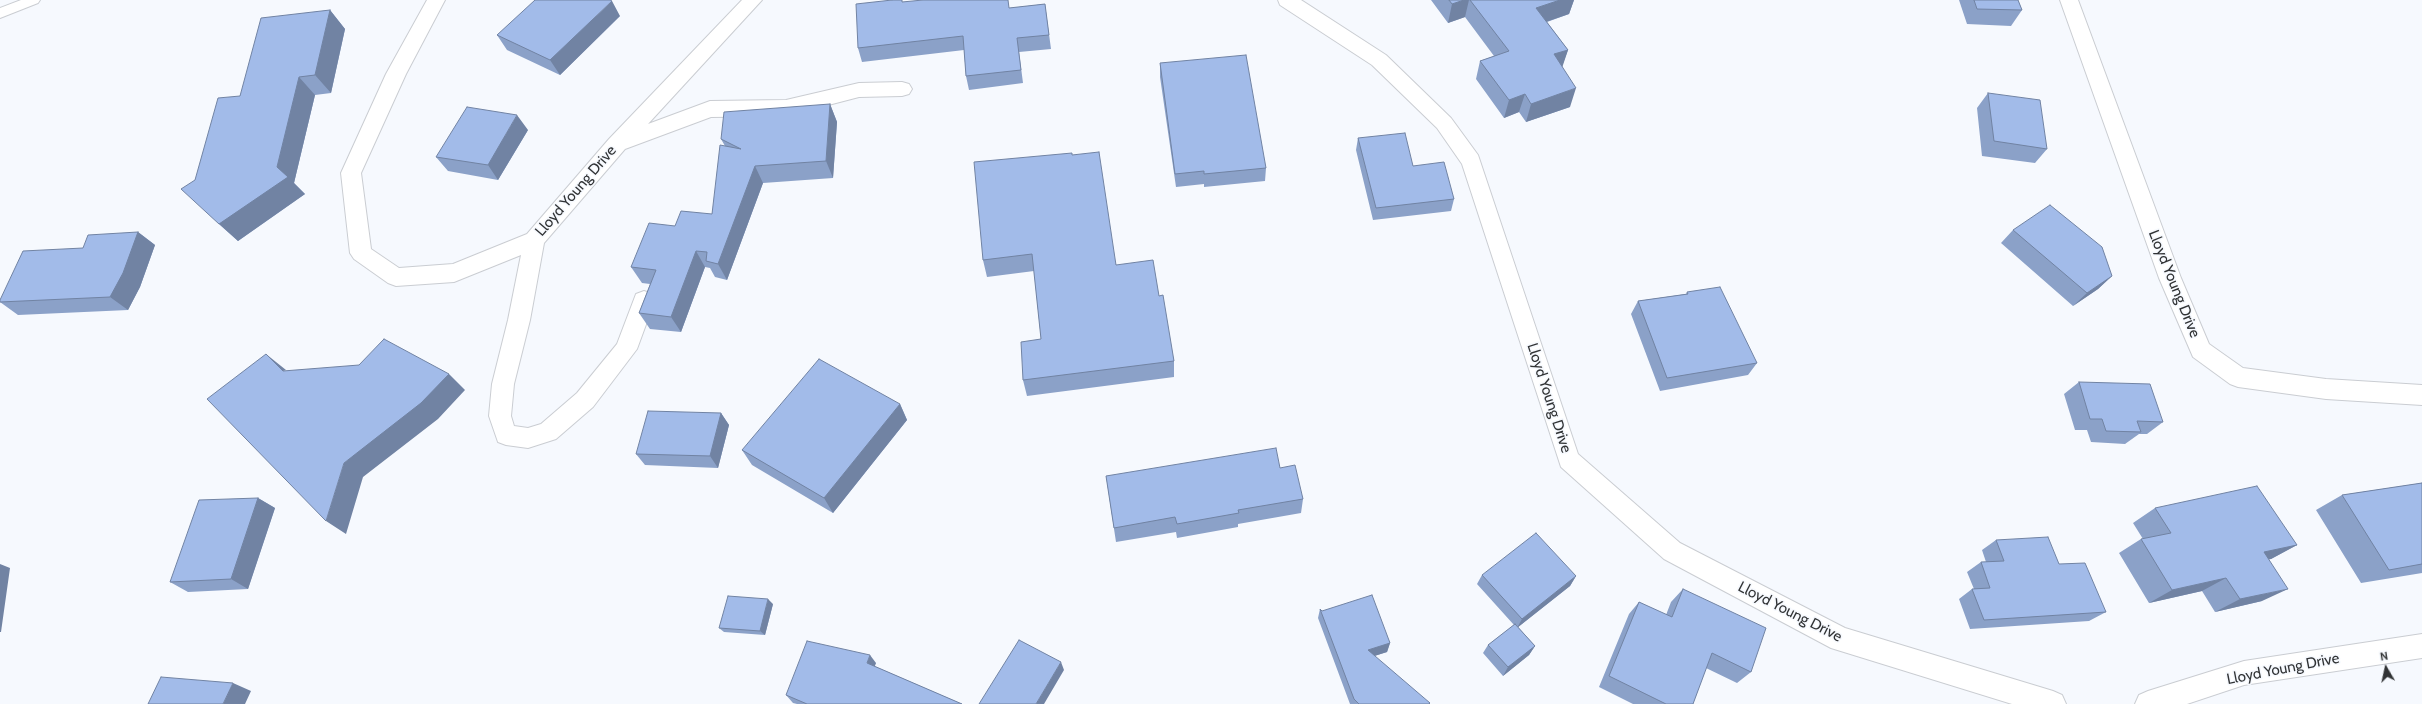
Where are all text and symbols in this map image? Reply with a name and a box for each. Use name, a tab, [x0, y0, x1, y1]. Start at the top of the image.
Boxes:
street label: Lloyd Young Drive	[532, 142, 620, 240]
street label: Lloyd Young Drive	[2144, 228, 2204, 340]
street label: Lloyd Young Drive	[1523, 341, 1575, 455]
street label: Lloyd Young Drive	[1735, 578, 1845, 646]
north arrow	[2366, 648, 2406, 688]
street label: Lloyd Young Drive	[2225, 649, 2341, 689]
text: N	[2379, 649, 2389, 664]

